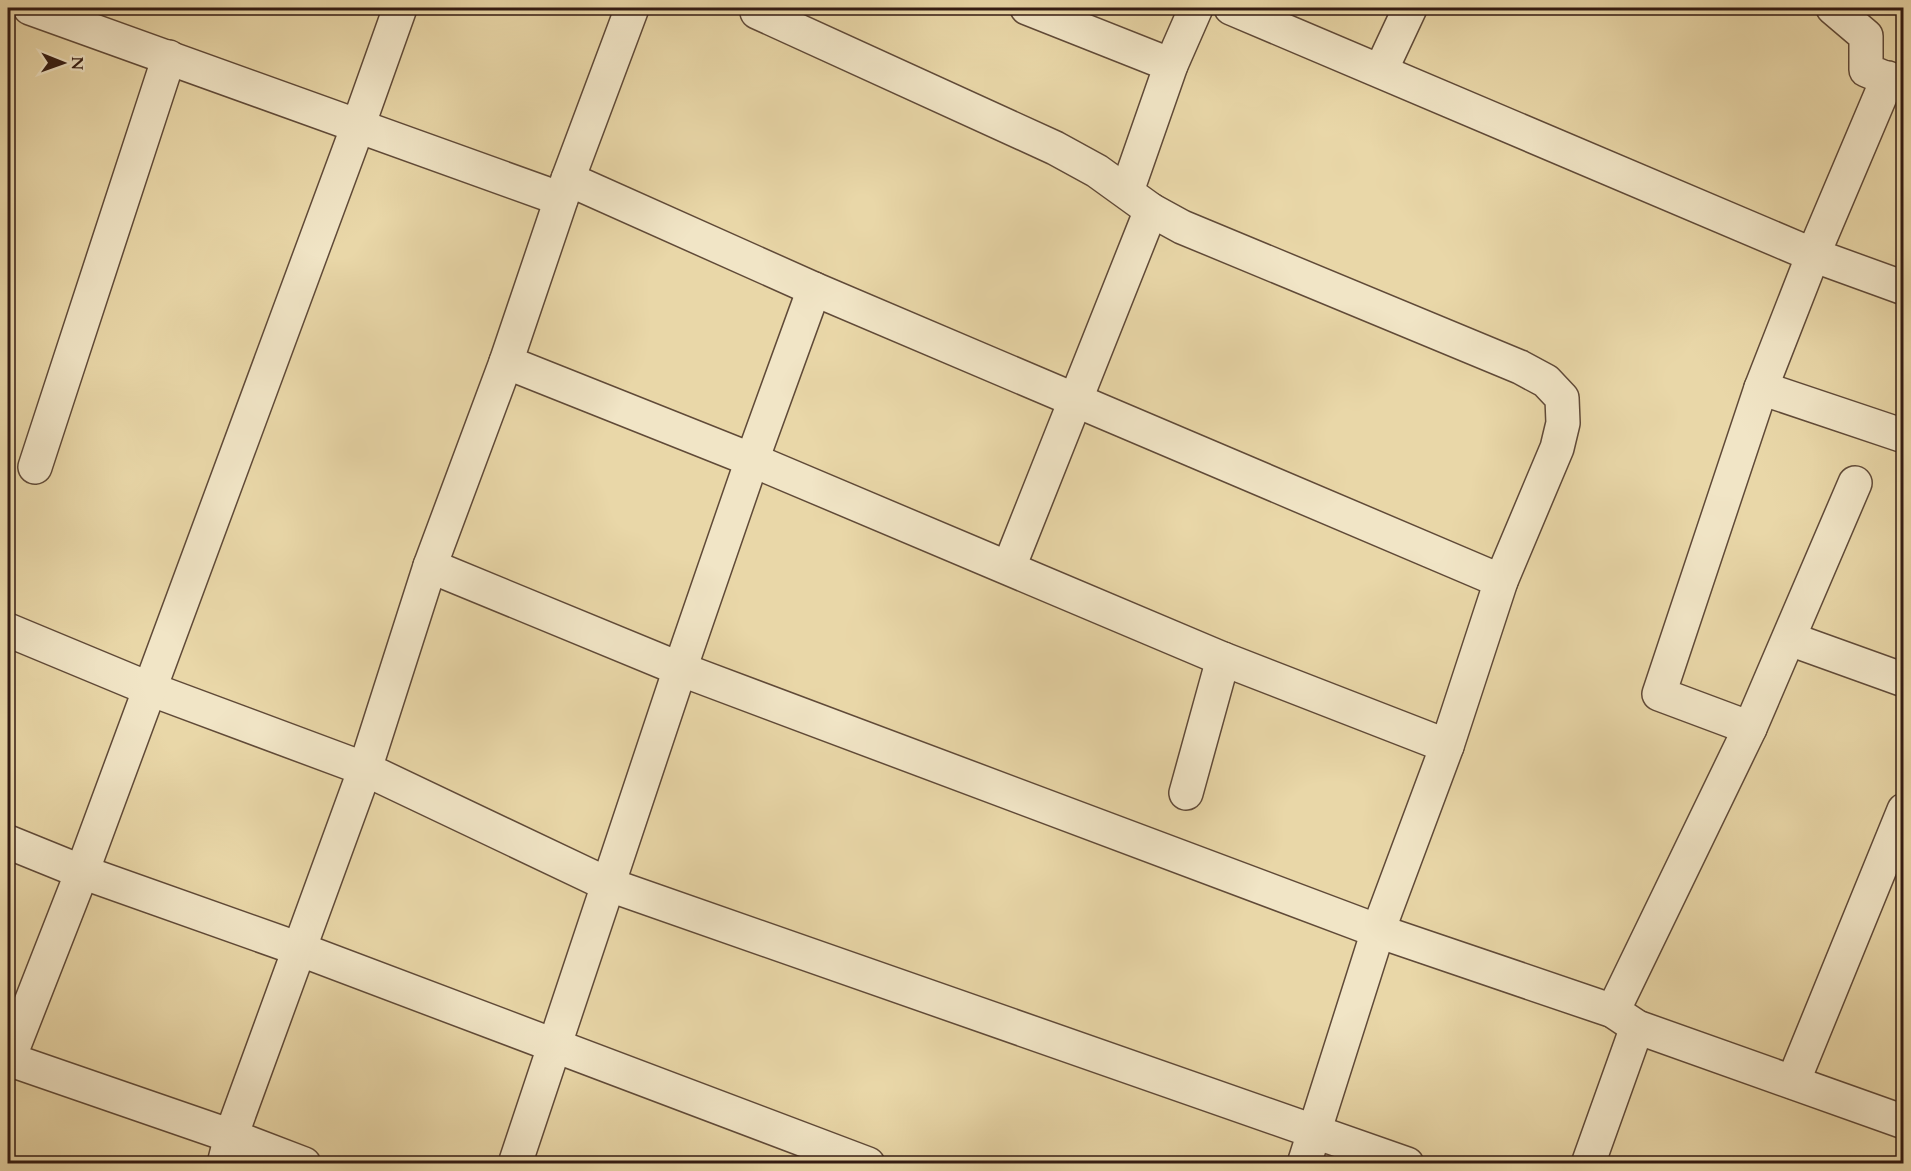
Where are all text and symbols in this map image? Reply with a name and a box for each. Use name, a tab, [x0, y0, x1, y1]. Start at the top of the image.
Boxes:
north arrow	[33, 33, 93, 93]
text: N	[66, 56, 88, 70]

